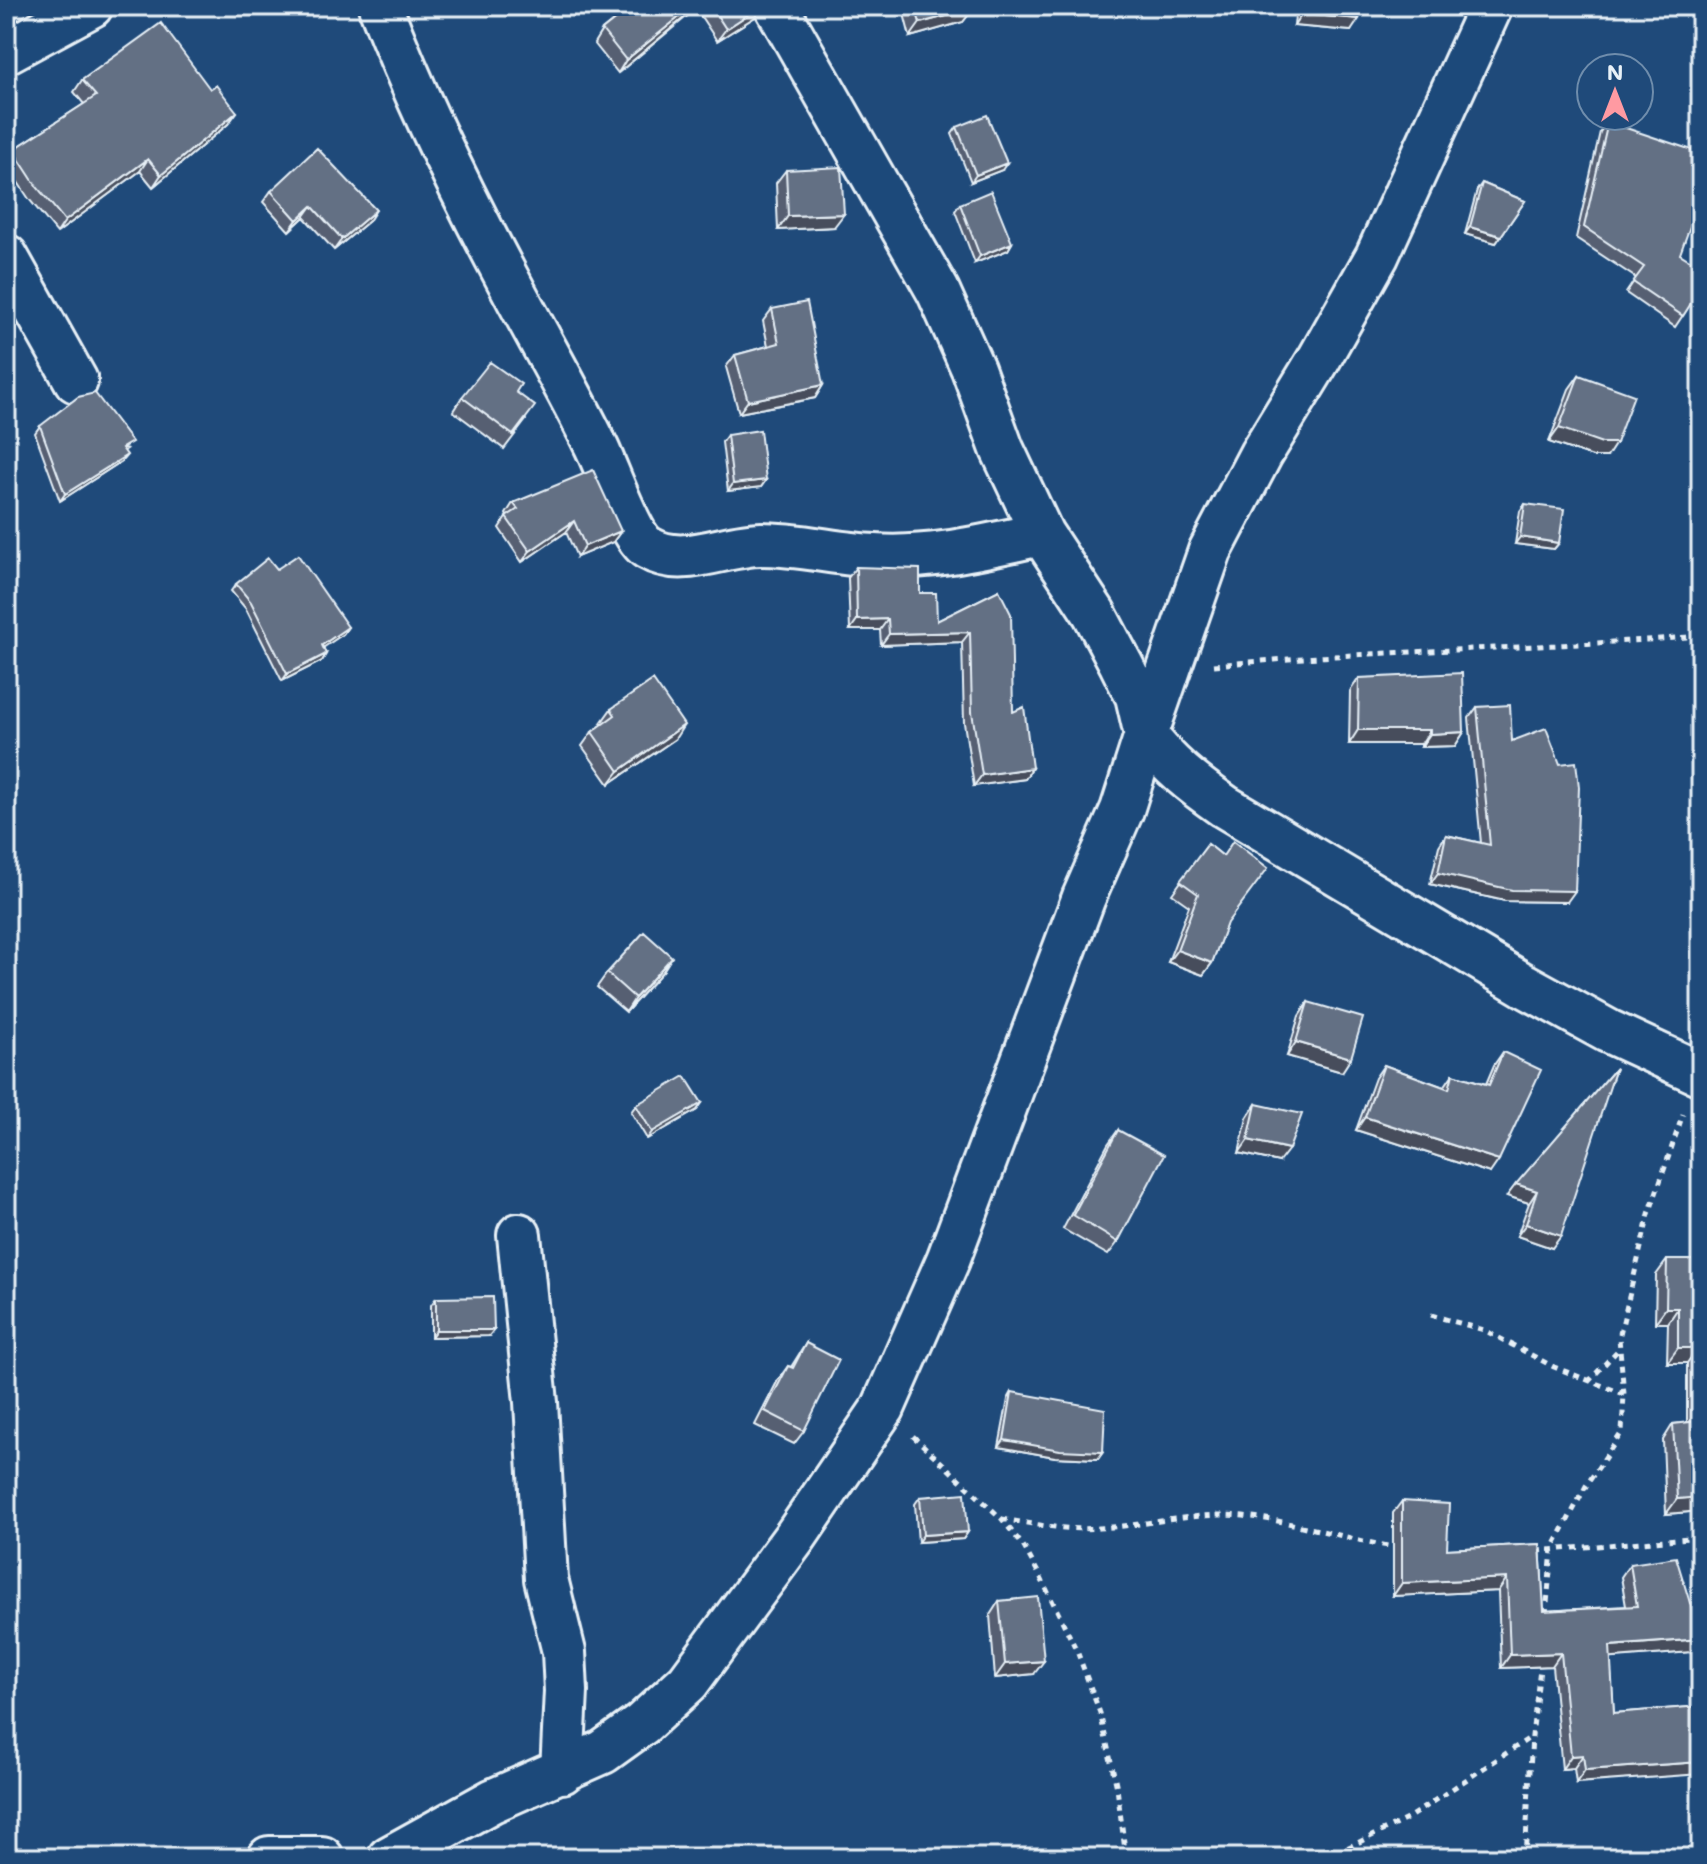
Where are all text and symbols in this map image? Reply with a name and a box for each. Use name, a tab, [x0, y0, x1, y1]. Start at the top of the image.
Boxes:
north arrow	[1575, 52, 1655, 132]
text: N	[1607, 57, 1623, 86]

